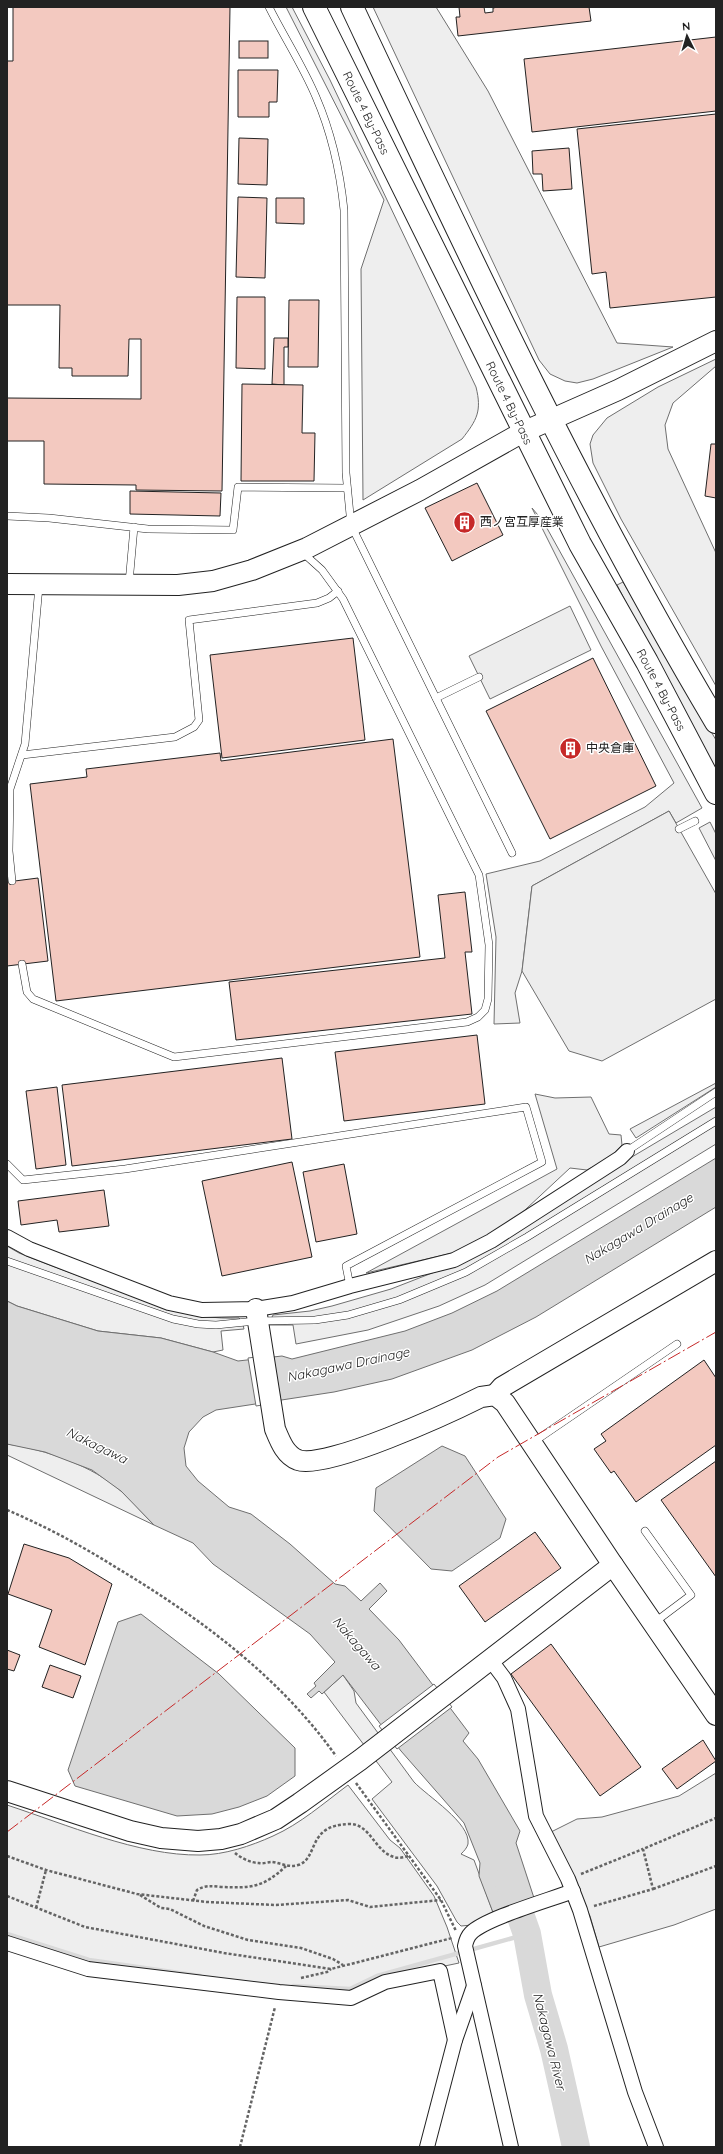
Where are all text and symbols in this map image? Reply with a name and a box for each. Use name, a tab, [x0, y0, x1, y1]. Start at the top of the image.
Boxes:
north arrow	[667, 16, 707, 56]
text: N	[681, 19, 691, 33]
street label: Route 4 By-Pass	[340, 69, 393, 157]
street label: Route 4 By-Pass	[483, 359, 536, 447]
building icon: 西ノ宮互厚産業	[451, 509, 477, 535]
place label: 西ノ宮互厚産業	[480, 514, 564, 529]
street label: Route 4 By-Pass	[634, 646, 690, 734]
building icon: 中央倉庫	[558, 735, 584, 761]
place label: 中央倉庫	[586, 740, 634, 755]
water label: Nakagawa Drainage	[580, 1189, 696, 1267]
water label: Nakagawa Drainage	[285, 1343, 411, 1385]
water label: Nakagawa	[64, 1423, 131, 1467]
water label: Nakagawa	[329, 1613, 385, 1674]
water label: Nakagawa River	[530, 1991, 570, 2093]

